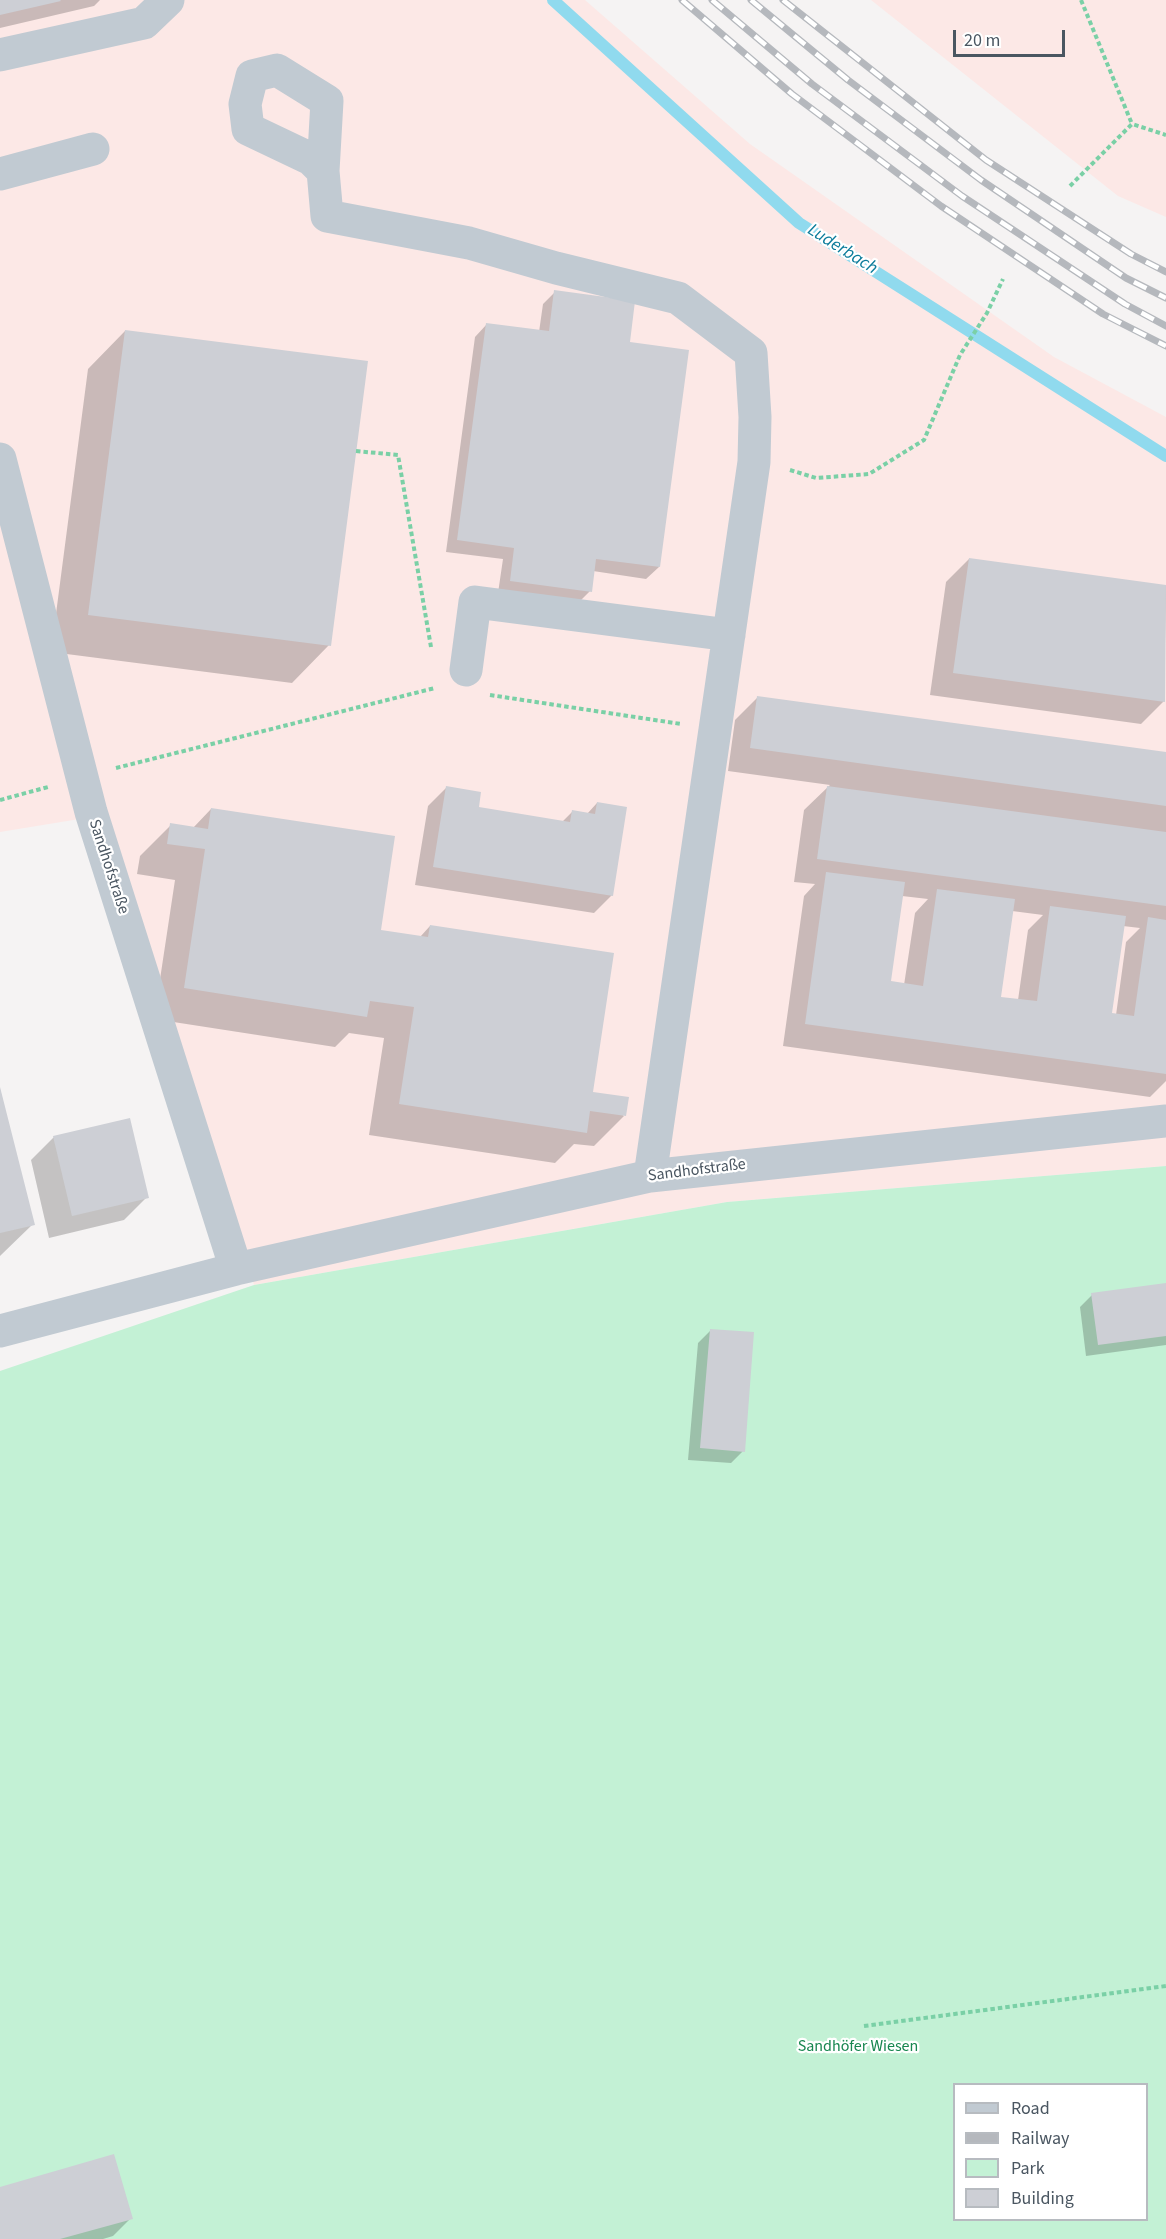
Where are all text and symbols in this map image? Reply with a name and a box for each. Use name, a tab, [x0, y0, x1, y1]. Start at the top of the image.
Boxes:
scale bar	[956, 18, 1068, 56]
text: 20 m	[964, 28, 1000, 53]
water label: Luderbach	[803, 220, 881, 280]
street label: Sandhofstraße	[84, 817, 132, 917]
street label: Sandhofstraße	[647, 1155, 747, 1187]
park label: Sandhöfer Wiesen	[798, 2037, 918, 2057]
legend	[953, 2083, 1148, 2221]
text: Road	[1011, 2096, 1050, 2121]
text: Railway	[1011, 2126, 1070, 2151]
text: Park	[1011, 2156, 1045, 2181]
text: Building	[1011, 2186, 1074, 2211]

